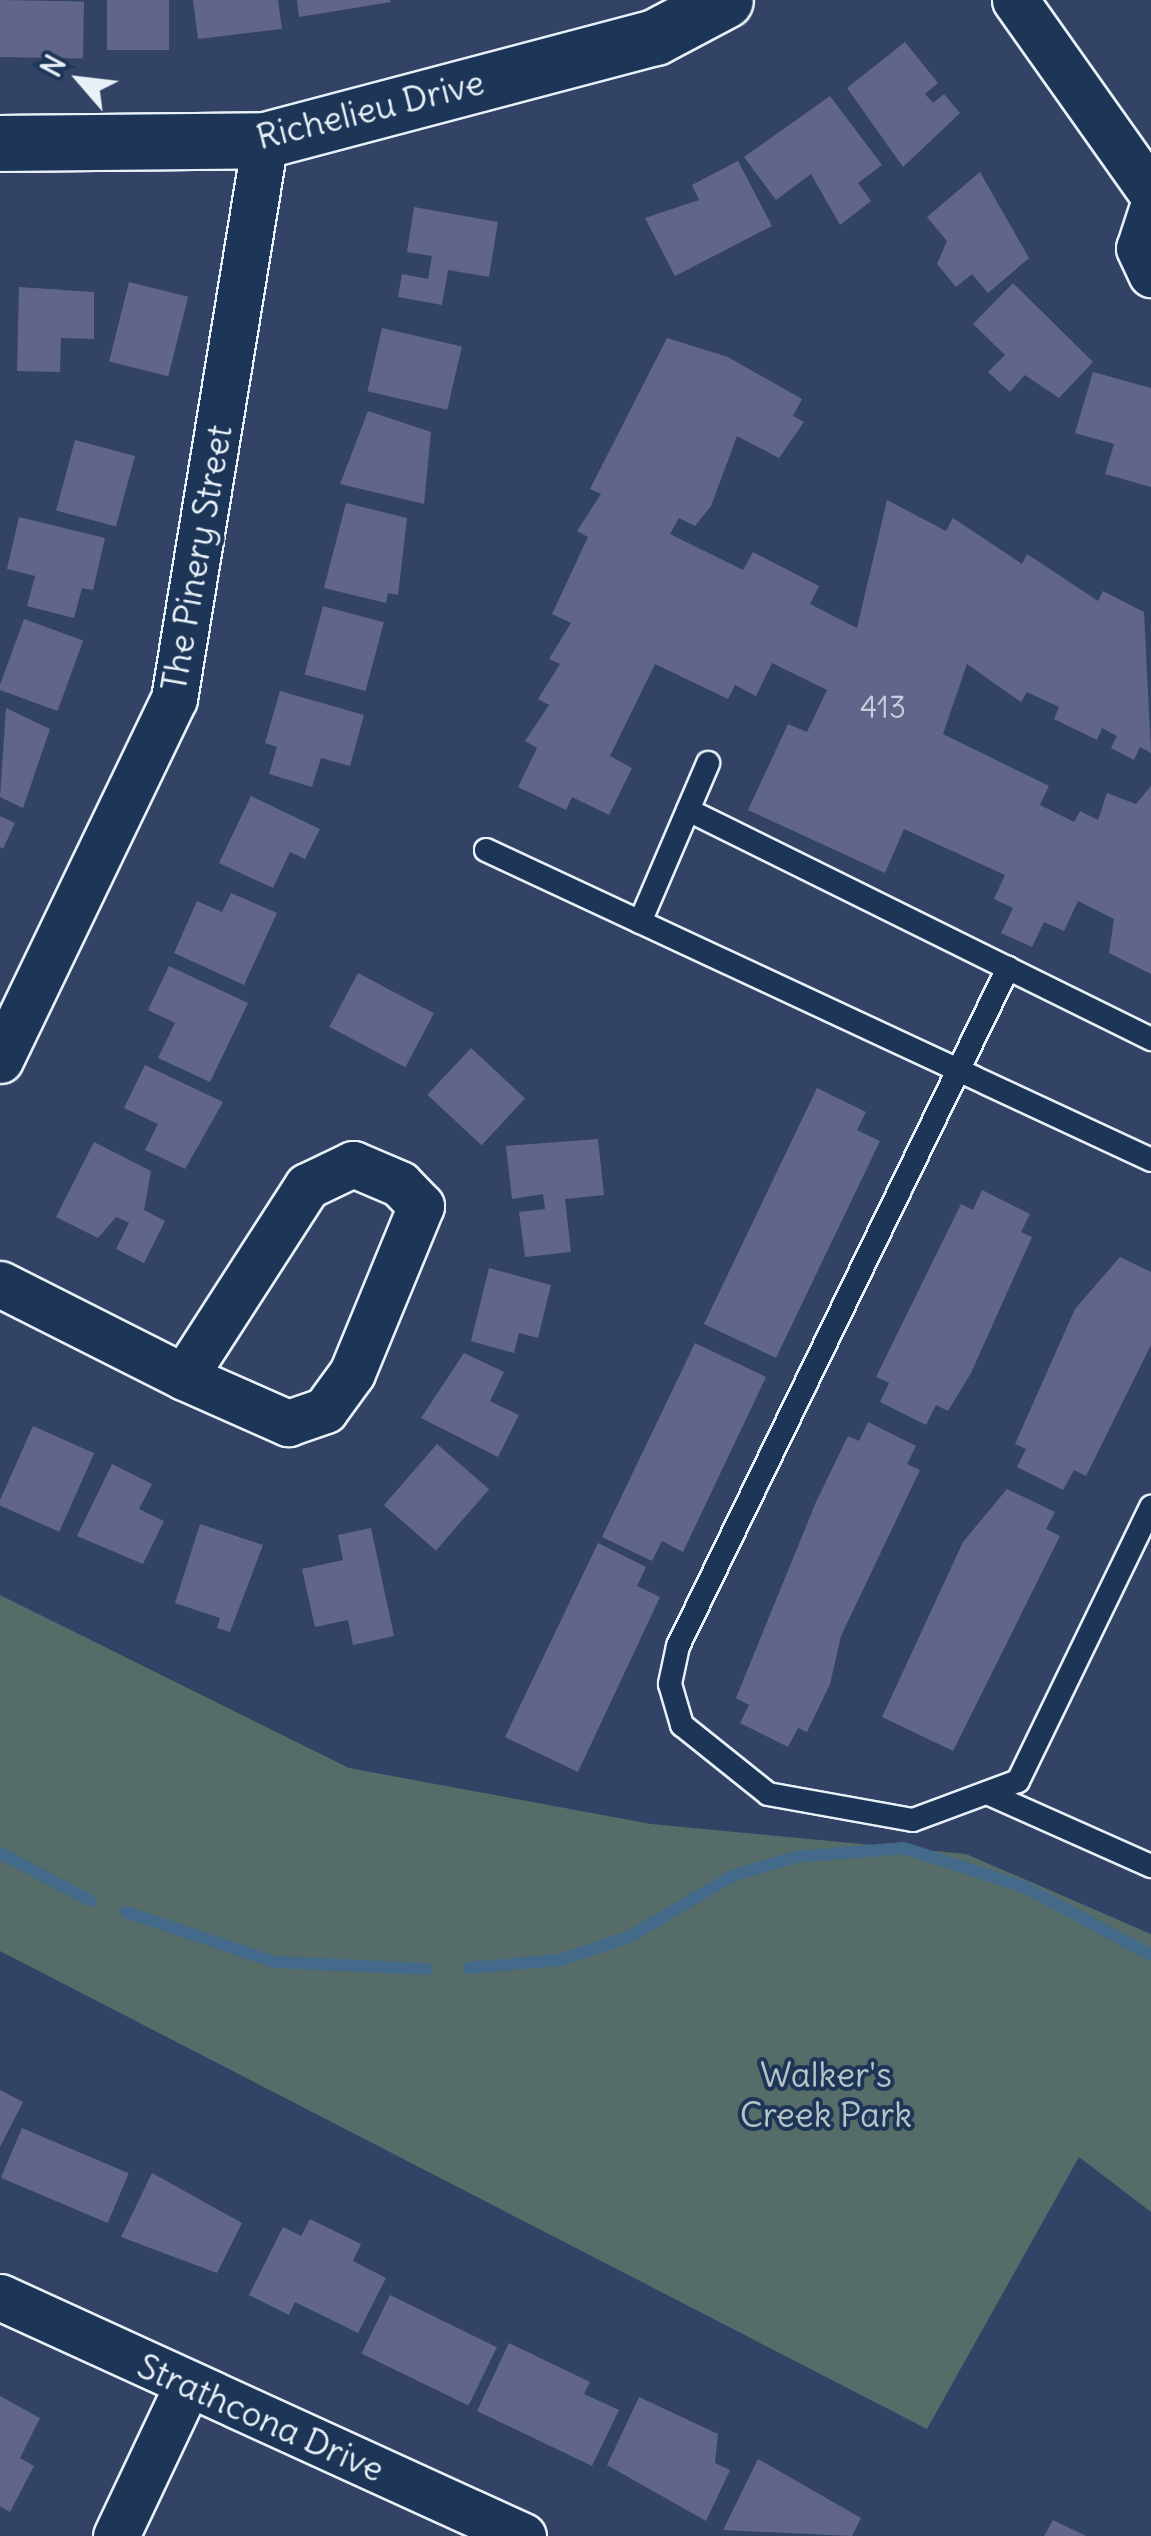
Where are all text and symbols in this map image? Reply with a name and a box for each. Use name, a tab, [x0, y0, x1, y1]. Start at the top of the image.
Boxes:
north arrow	[30, 30, 130, 130]
text: N	[33, 49, 74, 83]
street label: Richelieu Drive	[252, 60, 488, 158]
street label: The Pinery Street	[152, 422, 240, 694]
house number: 413	[860, 689, 906, 725]
park label: Walker's Creek Park	[740, 2053, 912, 2135]
street label: Strathcona Drive	[131, 2344, 391, 2490]

